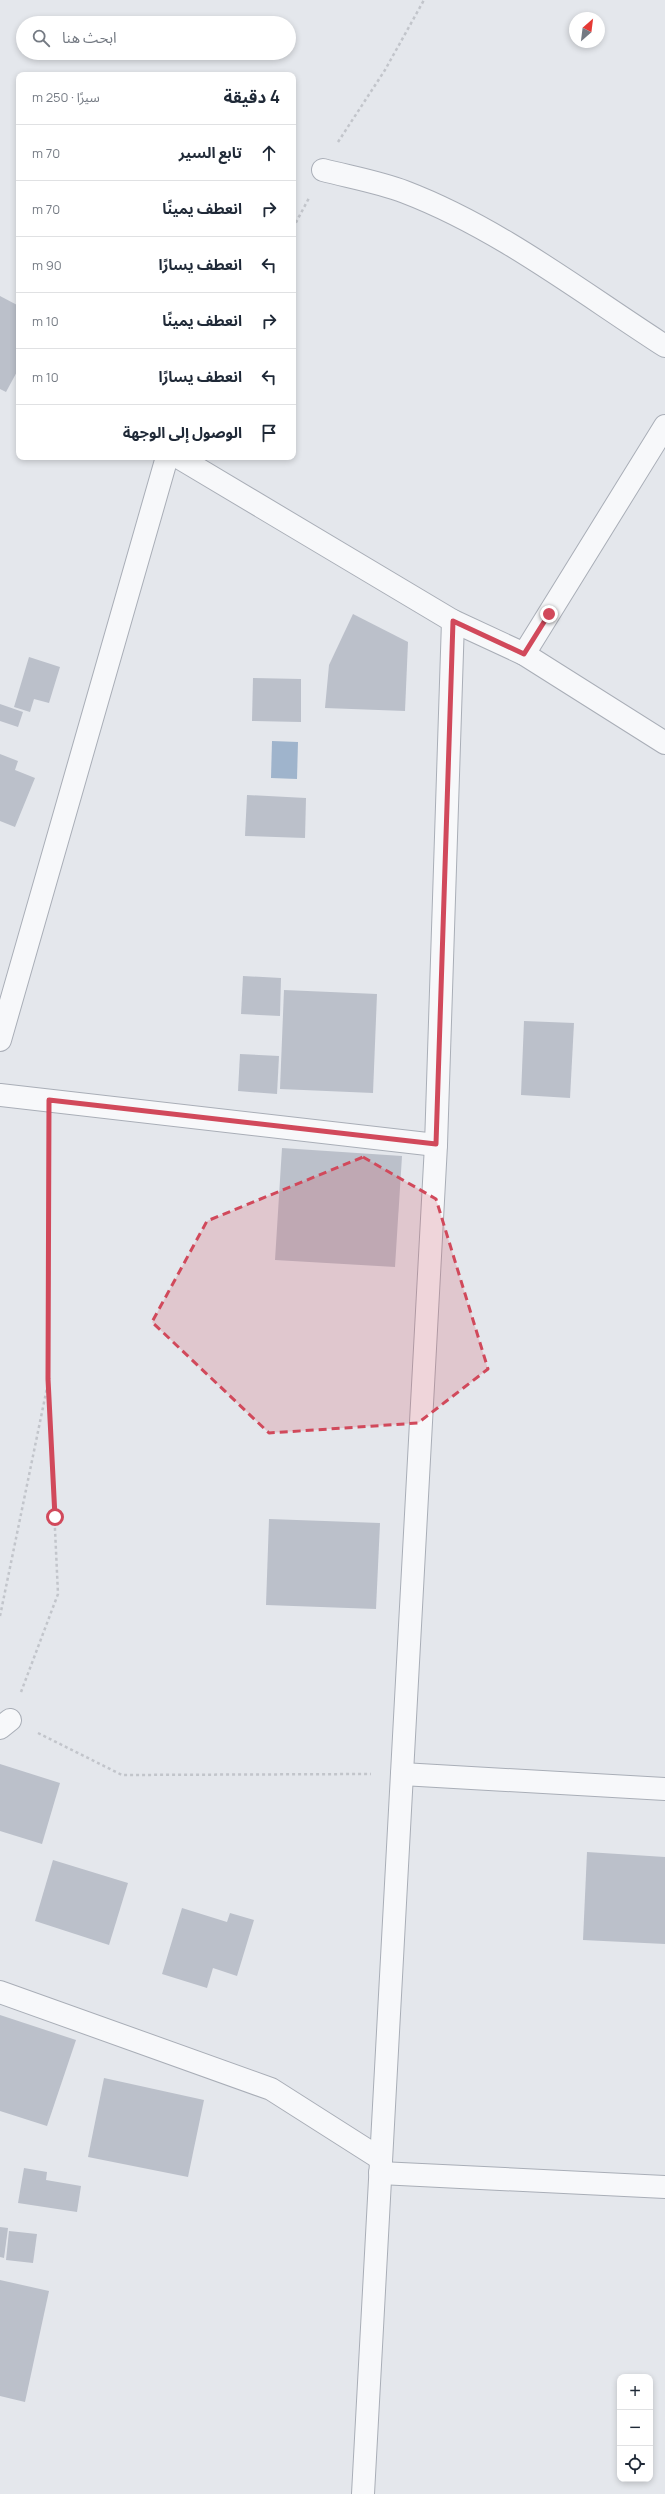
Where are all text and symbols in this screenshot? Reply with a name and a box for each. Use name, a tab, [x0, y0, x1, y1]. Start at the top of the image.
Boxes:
north arrow	[569, 12, 605, 48]
search box	[16, 16, 296, 60]
icon: search	[30, 27, 52, 49]
text: ابحث هنا	[62, 27, 117, 48]
text: 4 دقيقة	[223, 85, 280, 108]
text: سيرًا · 250 m	[32, 88, 100, 106]
text: تابع السير	[179, 142, 242, 163]
icon: ahead	[258, 142, 280, 164]
text: 70 m	[32, 144, 60, 162]
text: انعطف يمينًا	[162, 198, 242, 219]
icon: right	[258, 198, 280, 220]
text: 70 m	[32, 200, 60, 218]
text: انعطف يسارًا	[158, 254, 242, 275]
icon: left	[258, 254, 280, 276]
text: 90 m	[32, 256, 62, 274]
text: انعطف يمينًا	[162, 310, 242, 331]
icon: right	[258, 310, 280, 332]
text: 10 m	[32, 312, 59, 330]
text: انعطف يسارًا	[158, 366, 242, 387]
icon: left	[258, 366, 280, 388]
text: 10 m	[32, 368, 59, 386]
text: الوصول إلى الوجهة	[123, 422, 242, 443]
icon: arrive	[258, 422, 280, 444]
route end	[540, 605, 558, 623]
route start	[46, 1508, 64, 1526]
map controls	[617, 2374, 653, 2482]
button: +	[617, 2374, 653, 2410]
button: −	[617, 2410, 653, 2446]
button: locate	[617, 2446, 653, 2482]

